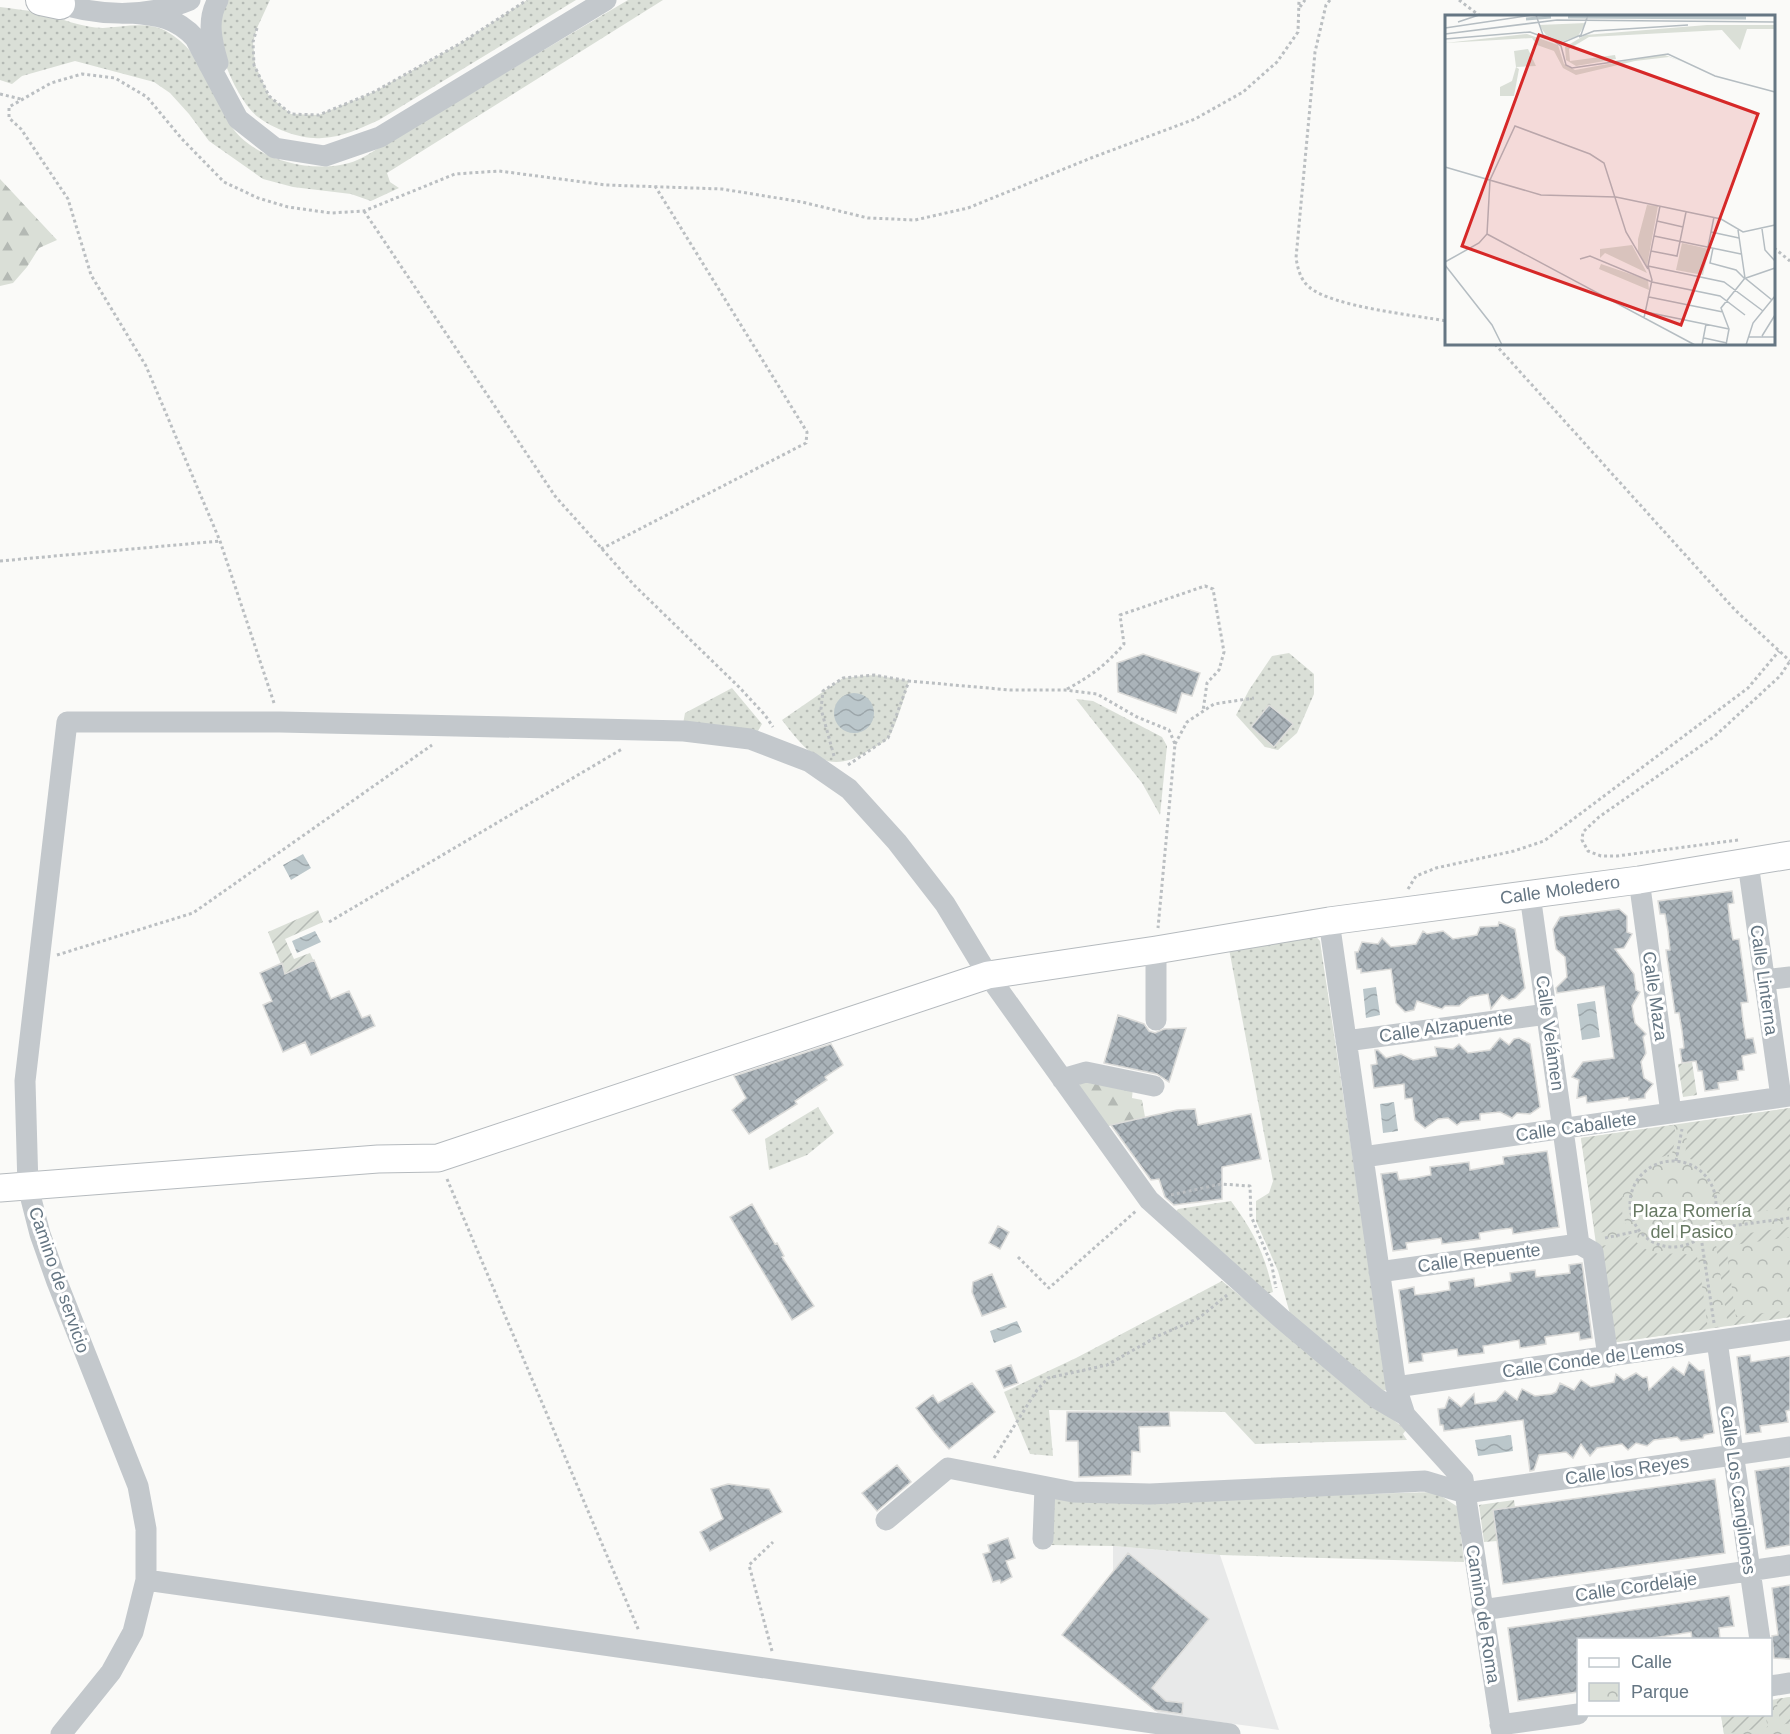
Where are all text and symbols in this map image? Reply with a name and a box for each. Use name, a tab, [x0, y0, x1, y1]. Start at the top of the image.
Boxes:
inset map	[1445, 15, 1775, 345]
street label: Calle Moledero	[1499, 872, 1621, 908]
street label: Calle Linterna	[1746, 924, 1782, 1037]
street label: Calle Maza	[1639, 950, 1671, 1043]
street label: Calle Velámen	[1532, 974, 1568, 1092]
street label: Calle Alzapuente	[1378, 1008, 1514, 1046]
street label: Calle Caballete	[1514, 1109, 1638, 1145]
park label: Plaza Romería del Pasico	[1632, 1201, 1753, 1242]
street label: Camino de servicio	[25, 1204, 93, 1356]
street label: Calle Repuente	[1416, 1239, 1542, 1277]
street label: Calle Conde de Lemos	[1501, 1336, 1685, 1382]
street label: Calle Los Cangilones	[1716, 1404, 1760, 1576]
street label: Calle los Reyes	[1564, 1451, 1690, 1489]
street label: Camino de Roma	[1462, 1543, 1504, 1686]
street label: Calle Cordelaje	[1574, 1569, 1698, 1605]
legend	[1577, 1638, 1772, 1716]
text: Calle	[1631, 1652, 1672, 1672]
text: Parque	[1631, 1682, 1689, 1702]

